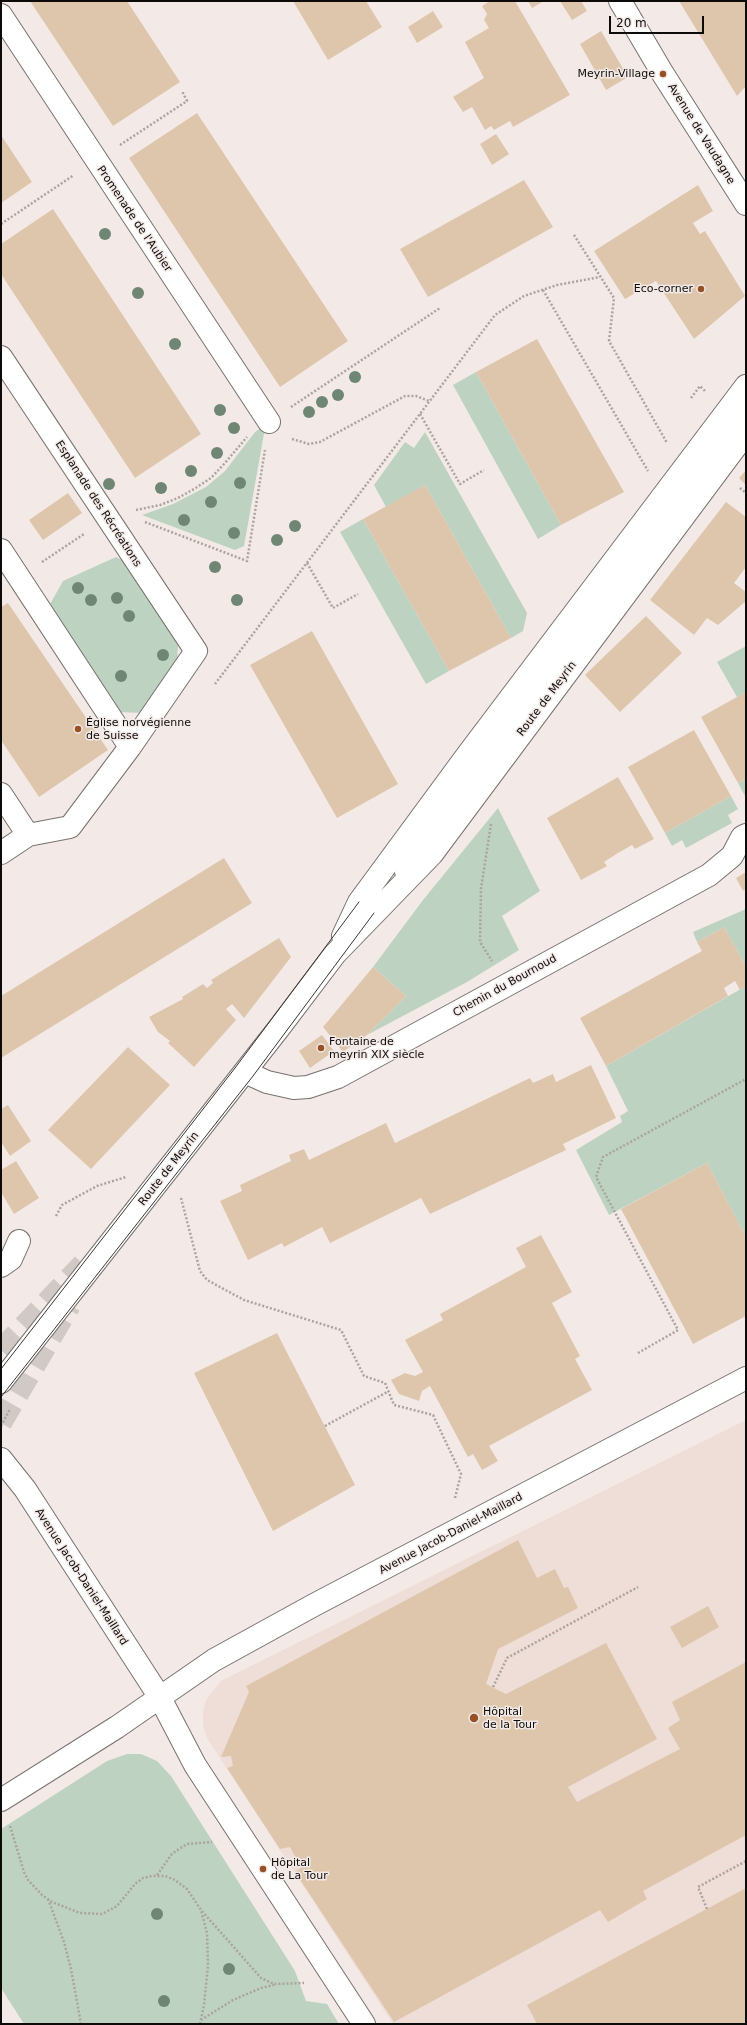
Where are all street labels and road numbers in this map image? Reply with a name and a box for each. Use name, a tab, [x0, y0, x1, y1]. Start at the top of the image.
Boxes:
street label: Avenue de Vaudagne	[665, 81, 737, 187]
street label: Promenade de l'Aubier	[94, 163, 174, 275]
street label: Esplanade des Récréations	[52, 438, 144, 570]
street label: Route de Meyrin	[515, 659, 579, 739]
street label: Chemin du Bournoud	[451, 952, 559, 1020]
street label: Route de Meyrin	[136, 1129, 202, 1209]
street label: Avenue Jacob-Daniel-Maillard	[377, 1490, 525, 1578]
street label: Avenue Jacob-Daniel-Maillard	[32, 1506, 130, 1648]

